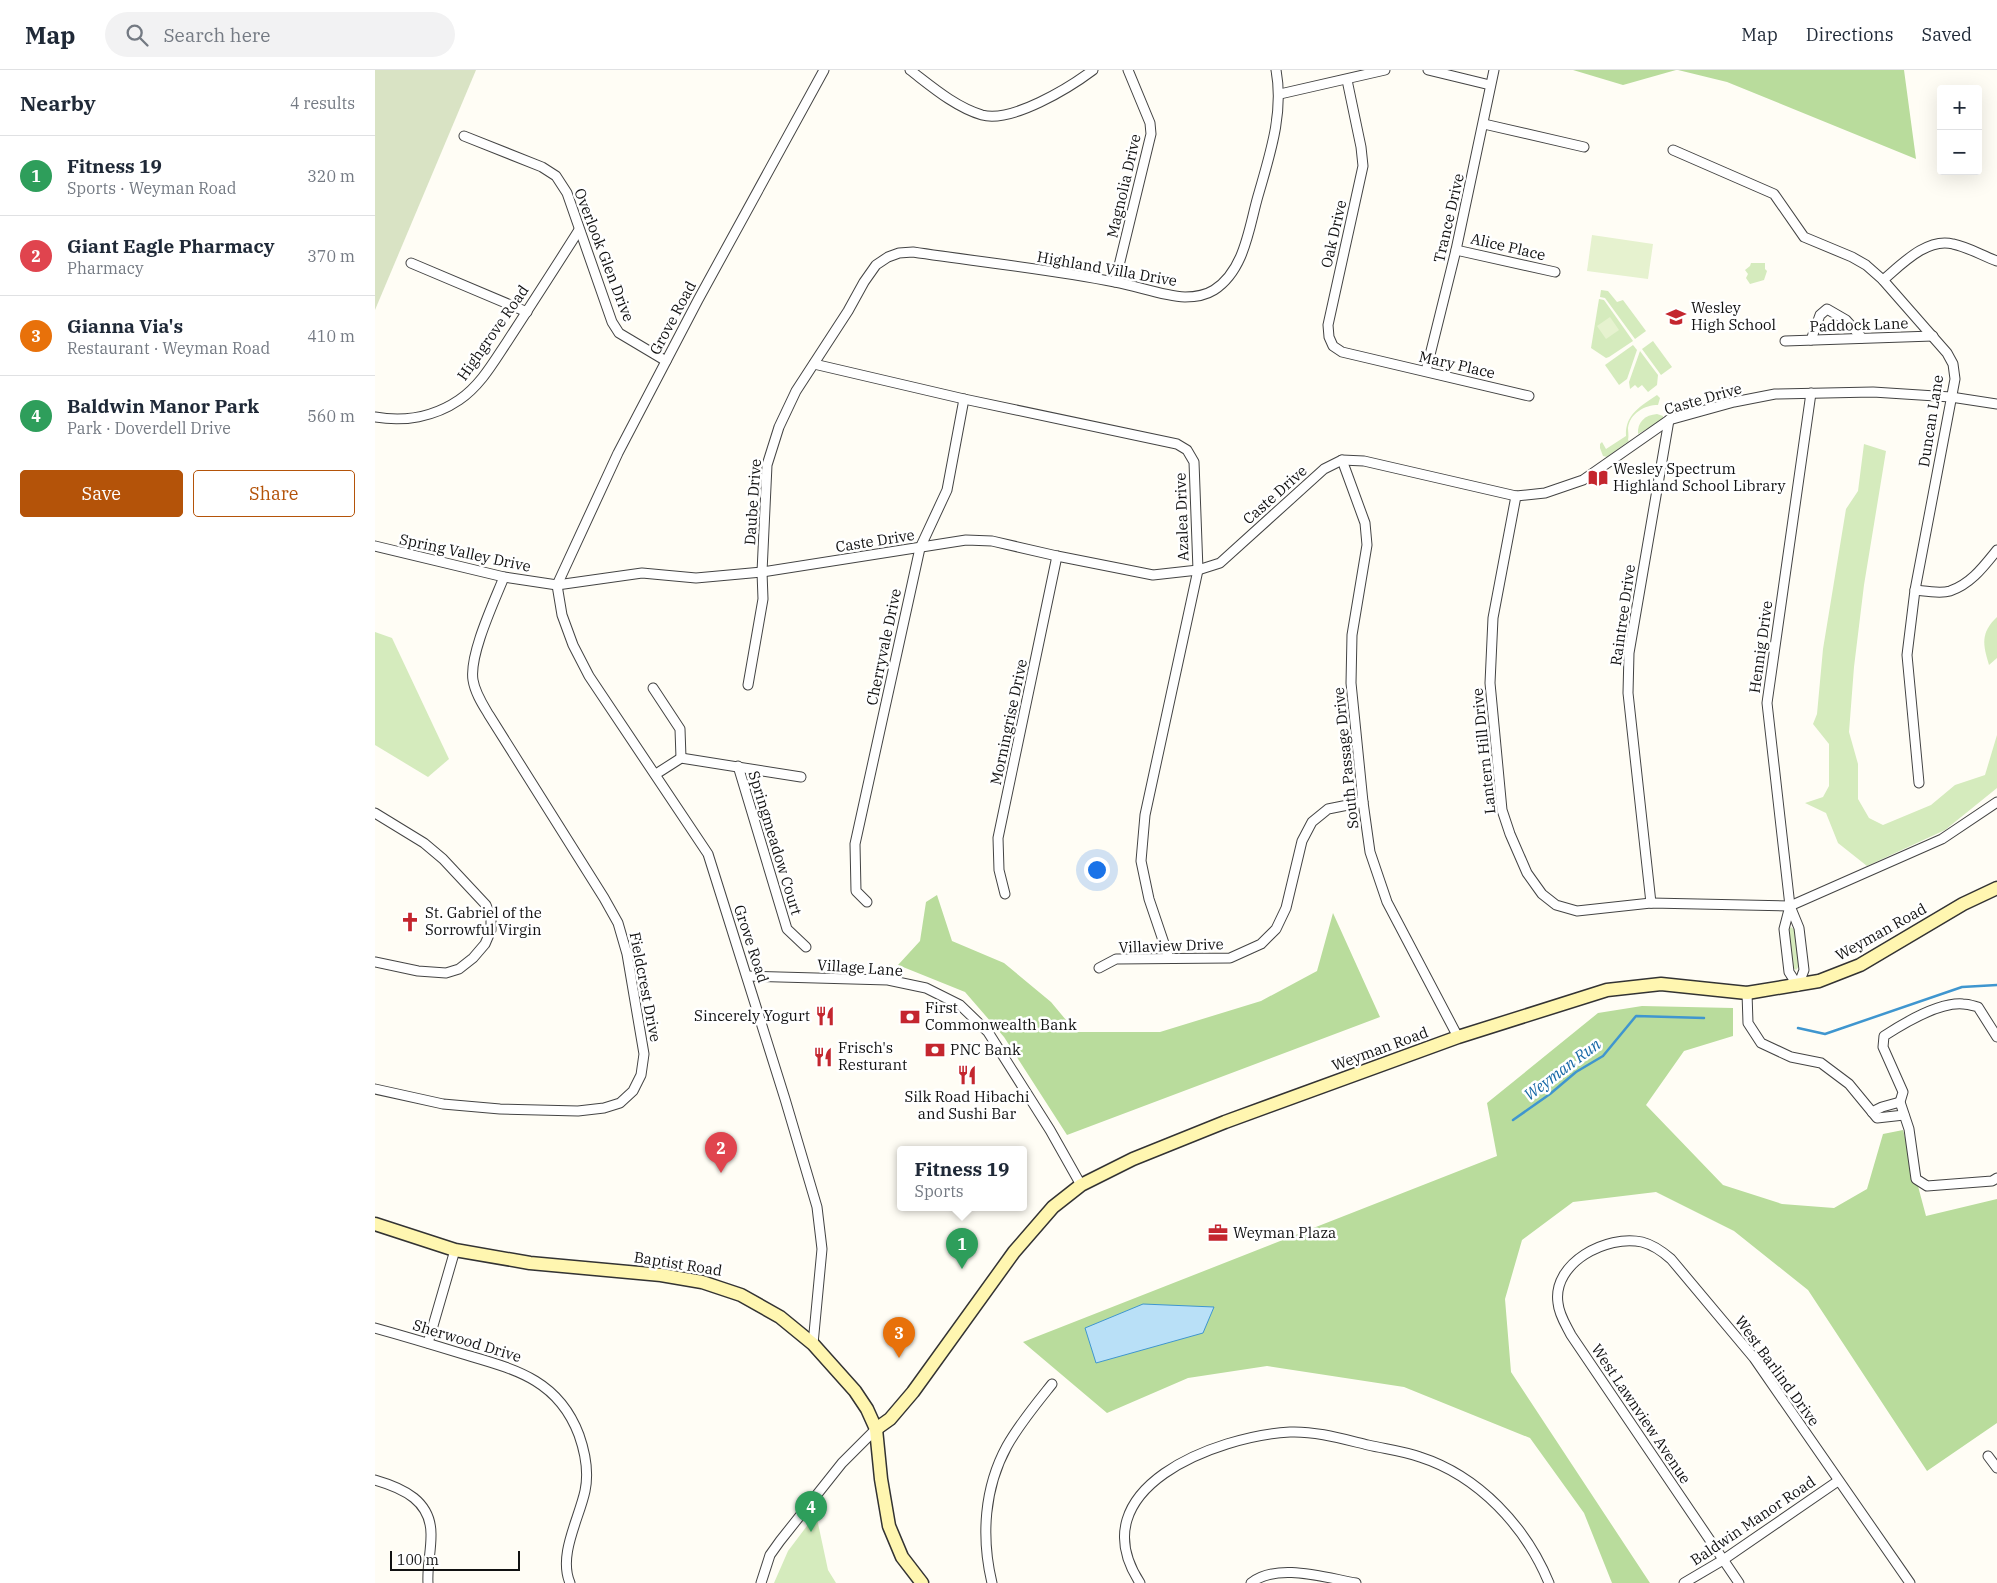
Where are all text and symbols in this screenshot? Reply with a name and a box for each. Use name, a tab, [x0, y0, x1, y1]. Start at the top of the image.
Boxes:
search box	[105, 12, 455, 57]
text: Map	[25, 19, 75, 51]
icon: search	[123, 21, 151, 49]
text: Search here	[163, 23, 270, 47]
text: Map	[1741, 23, 1778, 46]
text: Directions	[1806, 23, 1894, 46]
text: Saved	[1922, 23, 1972, 46]
map controls	[1937, 85, 1982, 175]
button: +	[1937, 85, 1982, 130]
text: Nearby	[20, 89, 96, 117]
text: 4 results	[290, 93, 355, 113]
button: −	[1937, 130, 1982, 175]
street label: Magnolia Drive	[1102, 132, 1145, 240]
text: Fitness 19	[67, 154, 162, 178]
text: 1	[31, 166, 41, 186]
text: 320 m	[307, 166, 355, 186]
street label: Trance Drive	[1429, 171, 1468, 264]
text: Sports · Weyman Road	[67, 178, 237, 198]
street label: Overlook Glen Drive	[570, 185, 639, 324]
street label: Oak Drive	[1316, 198, 1351, 270]
street label: Alice Place	[1469, 229, 1547, 264]
text: Giant Eagle Pharmacy	[67, 234, 274, 258]
text: 2	[31, 246, 41, 266]
text: 370 m	[307, 246, 355, 266]
street label: Highland Villa Drive	[1036, 247, 1179, 290]
text: Pharmacy	[67, 258, 144, 278]
street label: Grove Road	[645, 278, 700, 358]
street label: Highgrove Road	[453, 281, 533, 384]
place label: Wesley High School	[1691, 298, 1776, 334]
school or university icon: Wesley High School	[1665, 306, 1687, 328]
street label: Paddock Lane	[1809, 313, 1909, 336]
text: Gianna Via's	[67, 314, 183, 338]
text: 3	[31, 326, 41, 346]
text: 410 m	[307, 326, 355, 346]
text: Restaurant · Weyman Road	[67, 338, 270, 358]
street label: Mary Place	[1417, 347, 1497, 382]
street label: Duncan Lane	[1914, 373, 1947, 468]
street label: Caste Drive	[1662, 378, 1744, 419]
text: Baldwin Manor Park	[67, 394, 259, 418]
text: 4	[31, 406, 41, 426]
text: 560 m	[307, 406, 355, 426]
text: Park · Doverdell Drive	[67, 418, 231, 438]
street label: Daube Drive	[740, 458, 765, 546]
place label: Wesley Spectrum Highland School Library	[1613, 459, 1785, 495]
street label: Caste Drive	[1239, 461, 1311, 528]
library icon: Wesley Spectrum Highland School Library	[1587, 467, 1609, 489]
button: Save	[20, 470, 183, 517]
button: Share	[193, 470, 355, 517]
street label: Azalea Drive	[1170, 472, 1193, 562]
street label: Caste Drive	[834, 525, 916, 556]
street label: Spring Valley Drive	[398, 529, 533, 576]
street label: Raintree Drive	[1606, 563, 1639, 667]
street label: Cherryvale Drive	[862, 587, 905, 707]
street label: Hennig Drive	[1745, 599, 1776, 694]
street label: Morningrise Drive	[986, 657, 1031, 787]
street label: South Passage Drive	[1329, 686, 1362, 830]
street label: Lantern Hill Drive	[1467, 687, 1500, 815]
street label: Springmeadow Court	[744, 768, 806, 917]
your location	[1084, 857, 1110, 883]
street label: Weyman Road	[1832, 899, 1930, 964]
street label: Grove Road	[730, 902, 773, 985]
place label: St. Gabriel of the Sorrowful Virgin	[425, 903, 542, 939]
church icon: St. Gabriel of the Sorrowful Virgin	[399, 911, 421, 933]
street label: Fieldcrest Drive	[626, 930, 665, 1044]
street label: Villaview Drive	[1118, 934, 1224, 957]
street label: Village Lane	[817, 955, 904, 980]
place label: First Commonwealth Bank	[925, 998, 1077, 1034]
restaurant icon: Sincerely Yogurt	[814, 1005, 836, 1027]
place label: Sincerely Yogurt	[694, 1006, 810, 1025]
bank icon: First Commonwealth Bank	[899, 1006, 921, 1028]
street label: Weyman Road	[1329, 1022, 1431, 1075]
water label: Weyman Run	[1520, 1034, 1604, 1104]
place label: Frisch's Resturant	[838, 1038, 907, 1074]
bank icon: PNC Bank	[924, 1039, 946, 1061]
place label: PNC Bank	[950, 1040, 1021, 1059]
restaurant icon: Frisch's Resturant	[812, 1046, 834, 1068]
restaurant icon: Silk Road Hibachi and Sushi Bar	[956, 1064, 978, 1086]
place label: Silk Road Hibachi and Sushi Bar	[904, 1087, 1030, 1123]
pin: 2	[705, 1132, 737, 1173]
popup	[897, 1146, 1027, 1211]
text: Fitness 19	[915, 1157, 1009, 1181]
text: Sports	[915, 1181, 964, 1201]
office icon: Weyman Plaza	[1207, 1222, 1229, 1244]
place label: Weyman Plaza	[1233, 1223, 1336, 1242]
pin: 1	[946, 1228, 978, 1269]
street label: Baptist Road	[633, 1247, 724, 1280]
street label: West Barlind Drive	[1731, 1312, 1824, 1430]
street label: Sherwood Drive	[411, 1315, 524, 1366]
pin: 3	[883, 1317, 915, 1358]
street label: West Lawnview Avenue	[1588, 1340, 1695, 1487]
street label: Baldwin Manor Road	[1687, 1472, 1819, 1569]
pin: 4	[795, 1491, 827, 1532]
scale bar	[390, 1548, 520, 1571]
text: 100 m	[397, 1551, 439, 1569]

